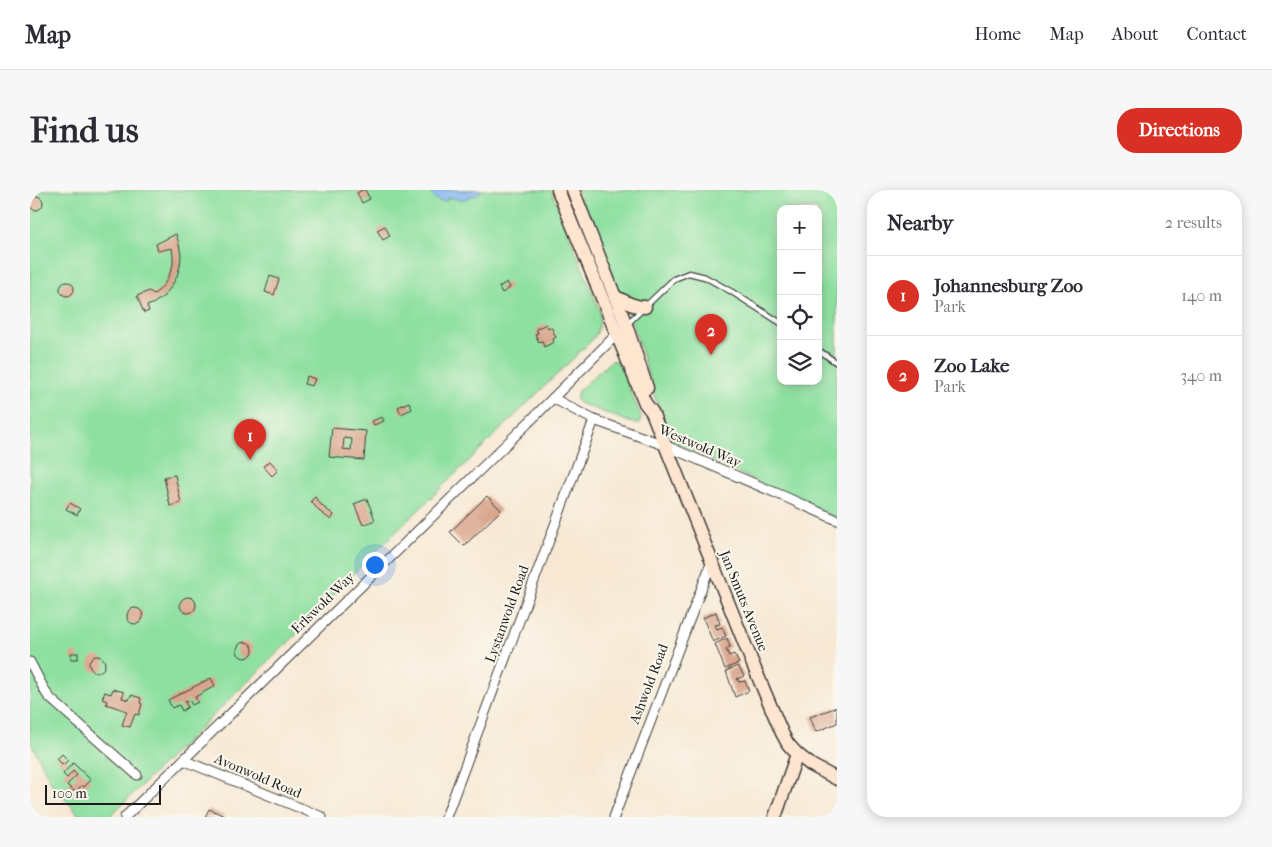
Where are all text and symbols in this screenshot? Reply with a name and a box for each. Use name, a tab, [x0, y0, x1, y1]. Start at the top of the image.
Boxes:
text: Map	[25, 21, 71, 49]
text: Home	[974, 24, 1021, 45]
text: Map	[1049, 24, 1084, 45]
text: About	[1112, 24, 1158, 45]
text: Contact	[1186, 24, 1247, 45]
button: Directions	[1117, 108, 1242, 153]
text: Find us	[30, 110, 139, 151]
map controls	[777, 205, 822, 385]
button: +	[777, 205, 822, 250]
text: Nearby	[887, 211, 953, 235]
text: 2 results	[1165, 213, 1222, 232]
button: −	[777, 250, 822, 295]
text: Johannesburg Zoo	[934, 275, 1083, 297]
text: 1	[900, 286, 906, 305]
text: 140 m	[1181, 286, 1222, 305]
button: locate	[777, 295, 822, 340]
text: Park	[934, 297, 966, 316]
pin: 2	[695, 314, 727, 355]
button: layers	[777, 340, 822, 385]
text: Zoo Lake	[934, 355, 1009, 377]
text: 2	[899, 366, 907, 385]
text: 340 m	[1180, 366, 1222, 385]
text: Park	[934, 377, 966, 396]
pin: 1	[234, 419, 266, 460]
street label: Westwold Way	[655, 421, 744, 471]
street label: Jan Smuts Avenue	[716, 547, 772, 654]
your location	[362, 552, 388, 578]
street label: Lystanwold Road	[481, 562, 533, 665]
street label: Erlswold Way	[288, 568, 359, 637]
street label: Ashwold Road	[626, 641, 672, 727]
street label: Avonwold Road	[211, 750, 304, 802]
scale bar	[45, 782, 161, 805]
text: 100 m	[52, 785, 87, 802]

